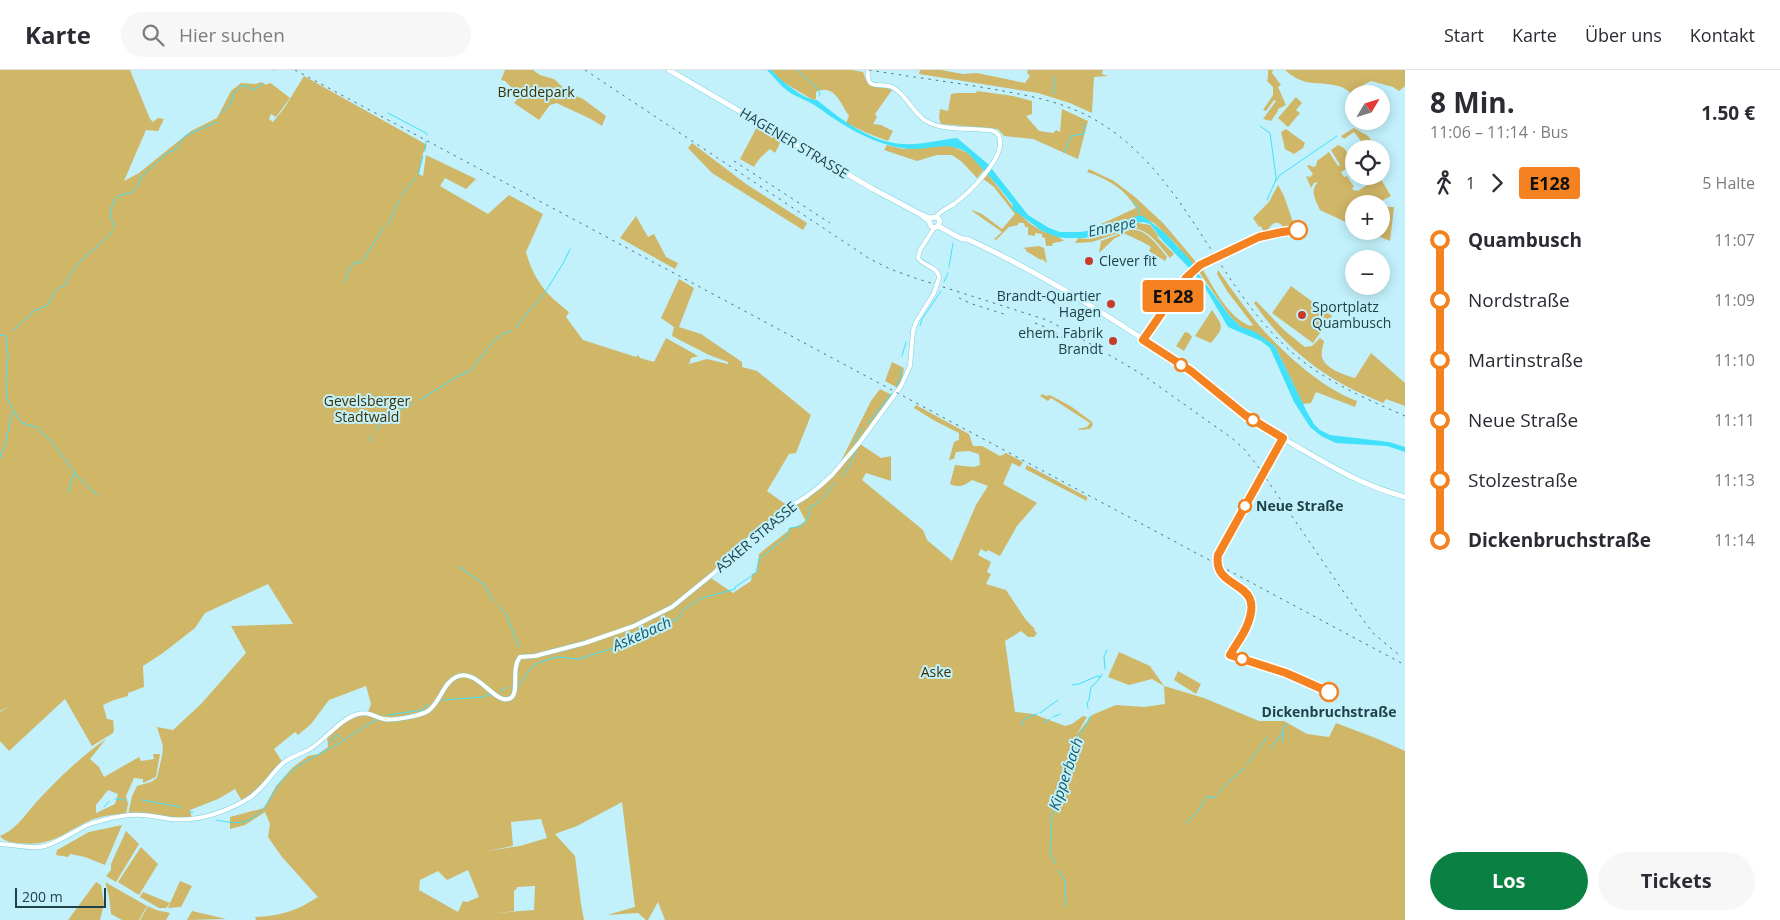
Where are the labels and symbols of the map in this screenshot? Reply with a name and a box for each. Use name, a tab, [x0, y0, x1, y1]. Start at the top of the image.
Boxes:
park label: Breddepark	[497, 82, 575, 101]
north arrow	[1345, 85, 1390, 130]
street label: HAGENER STRASSE	[736, 103, 852, 183]
water label: Ennepe	[1086, 211, 1138, 241]
unlabelled marker	[1288, 220, 1308, 240]
place label: Clever fit	[1099, 251, 1157, 270]
marker: Clever fit	[1083, 255, 1095, 267]
line badge: E128	[1138, 280, 1208, 312]
place label: Brandt-Quartier Hagen	[997, 286, 1101, 321]
place label: Sportplatz Quambusch	[1312, 297, 1391, 332]
marker: Brandt-Quartier Hagen	[1105, 298, 1117, 310]
marker: Sportplatz Quambusch	[1296, 309, 1308, 321]
place label: ehem. Fabrik Brandt	[1018, 323, 1104, 358]
marker: ehem. Fabrik Brandt	[1107, 335, 1119, 347]
unlabelled marker	[1174, 358, 1188, 372]
park label: Gevelsberger Stadtwald	[324, 391, 410, 426]
unlabelled marker	[1246, 413, 1260, 427]
place label: Neue Straße	[1256, 496, 1344, 515]
street label: ASKER STRASSE	[711, 497, 801, 576]
marker: Neue Straße	[1238, 499, 1252, 513]
water label: Askebach	[608, 611, 674, 655]
unlabelled marker	[1235, 652, 1249, 666]
park label: Aske	[921, 662, 952, 681]
marker: Dickenbruchstraße	[1319, 682, 1339, 702]
place label: Dickenbruchstraße	[1262, 702, 1396, 721]
water label: Kipperbach	[1043, 735, 1087, 813]
scale bar	[15, 885, 106, 908]

